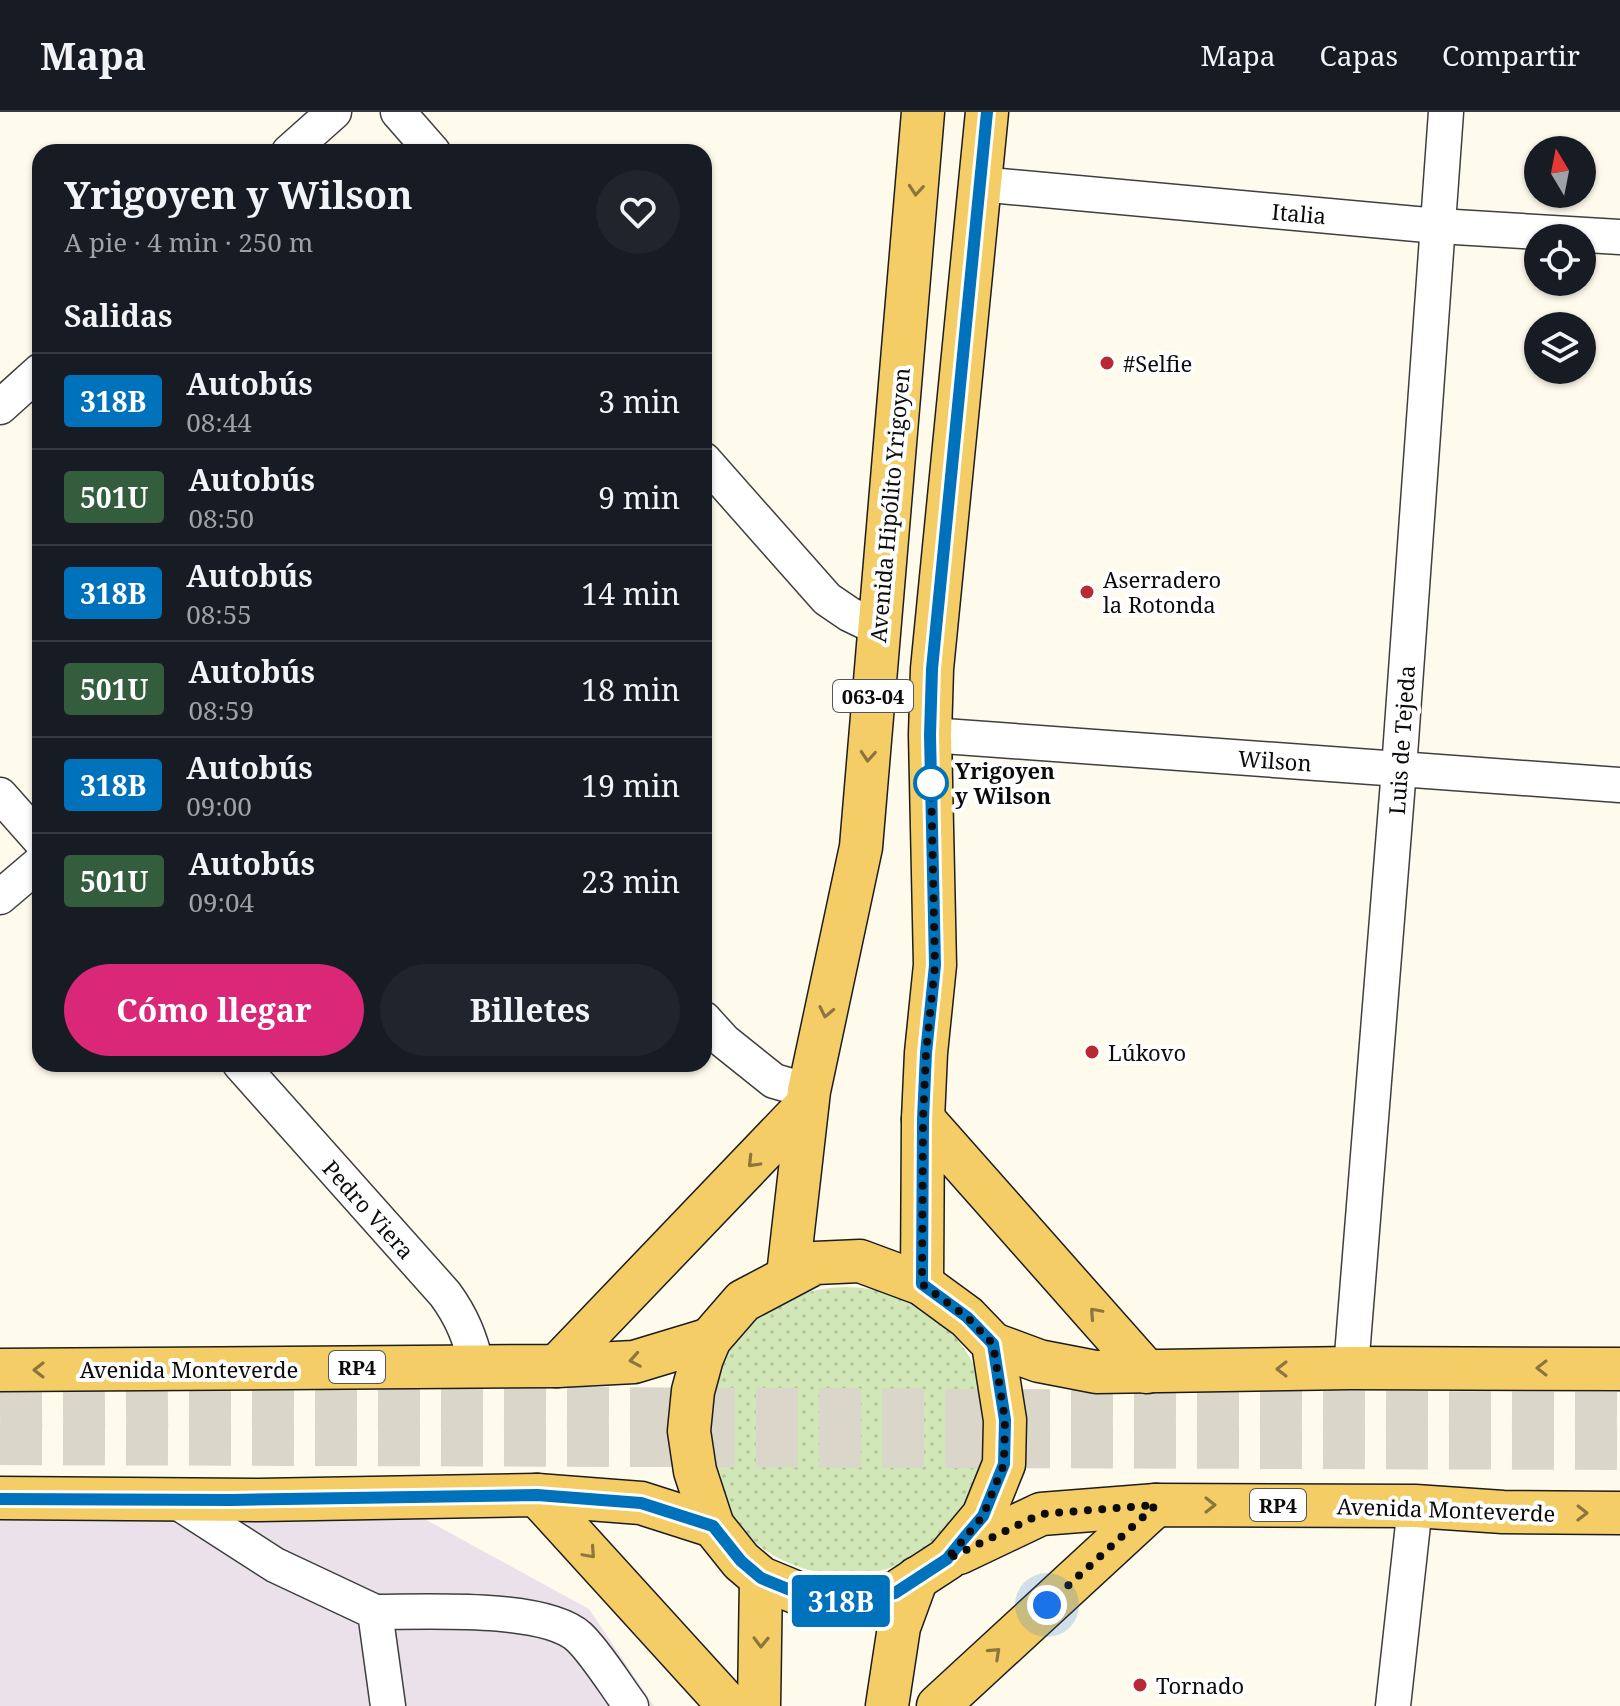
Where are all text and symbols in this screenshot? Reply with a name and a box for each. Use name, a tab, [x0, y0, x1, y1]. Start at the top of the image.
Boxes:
text: Mapa	[40, 29, 146, 81]
text: Mapa	[1201, 36, 1275, 74]
text: Capas	[1319, 36, 1398, 74]
text: Compartir	[1442, 36, 1580, 74]
north arrow	[1524, 136, 1596, 208]
map controls	[1524, 136, 1596, 384]
text: Yrigoyen y Wilson	[64, 168, 413, 220]
button: heart	[596, 170, 680, 254]
one-way arrow	[908, 184, 925, 197]
street label: Italia	[1271, 196, 1327, 230]
text: A pie · 4 min · 250 m	[64, 224, 313, 260]
button: locate	[1524, 224, 1596, 296]
text: Salidas	[64, 295, 172, 336]
button: layers	[1524, 312, 1596, 384]
place label: #Selfie	[1123, 348, 1192, 378]
marker: #Selfie	[1098, 354, 1116, 372]
text: Autobús	[186, 363, 313, 404]
street label: Avenida Hipólito Yrigoyen	[862, 366, 916, 644]
text: 3 min	[598, 381, 680, 422]
text: 318B	[80, 382, 146, 420]
text: 08:44	[186, 404, 252, 440]
text: Autobús	[188, 459, 315, 500]
text: 9 min	[598, 477, 680, 518]
text: 501U	[80, 478, 148, 516]
text: 08:50	[188, 500, 254, 536]
text: Autobús	[186, 555, 313, 596]
place label: Aserradero la Rotonda	[1103, 564, 1221, 619]
text: 14 min	[581, 573, 680, 614]
text: 318B	[80, 574, 146, 612]
marker: Aserradero la Rotonda	[1078, 583, 1096, 601]
text: 08:55	[186, 596, 252, 632]
text: Autobús	[188, 651, 315, 692]
street label: Luis de Tejeda	[1381, 664, 1421, 816]
text: 18 min	[581, 669, 680, 710]
text: 501U	[80, 670, 148, 708]
road number: 063-04	[833, 680, 913, 712]
text: 08:59	[188, 692, 254, 728]
street label: Wilson	[1237, 742, 1313, 778]
text: Autobús	[186, 747, 313, 788]
one-way arrow	[860, 750, 877, 763]
place label: Yrigoyen y Wilson	[955, 755, 1055, 810]
text: 19 min	[581, 765, 680, 806]
text: 318B	[80, 766, 146, 804]
marker: Yrigoyen y Wilson	[914, 766, 948, 800]
text: 09:00	[186, 788, 252, 824]
text: Autobús	[188, 843, 315, 884]
text: 23 min	[581, 861, 680, 902]
text: 501U	[80, 862, 148, 900]
text: 09:04	[188, 884, 254, 920]
button: Cómo llegar	[64, 964, 364, 1056]
button: Billetes	[380, 964, 680, 1056]
one-way arrow	[818, 1004, 835, 1018]
place label: Lúkovo	[1108, 1037, 1186, 1067]
marker: Lúkovo	[1083, 1043, 1101, 1061]
street label: Pedro Viera	[317, 1153, 421, 1265]
one-way arrow	[748, 1153, 763, 1167]
one-way arrow	[1091, 1308, 1105, 1323]
one-way arrow	[628, 1350, 641, 1367]
road number: RP4	[329, 1351, 385, 1383]
street label: Avenida Monteverde	[80, 1354, 298, 1384]
one-way arrow	[1535, 1359, 1548, 1377]
one-way arrow	[1275, 1360, 1288, 1378]
one-way arrow	[32, 1361, 45, 1379]
road number: RP4	[1250, 1489, 1306, 1521]
street label: Avenida Monteverde	[1336, 1490, 1556, 1528]
one-way arrow	[1204, 1496, 1217, 1514]
one-way arrow	[1576, 1504, 1589, 1522]
one-way arrow	[580, 1543, 594, 1558]
line badge: 318B	[785, 1575, 897, 1627]
text: 318B	[808, 1582, 874, 1620]
your location	[1027, 1585, 1067, 1625]
one-way arrow	[753, 1636, 770, 1649]
one-way arrow	[986, 1648, 1001, 1662]
place label: Tornado	[1156, 1670, 1244, 1700]
marker: Tornado	[1131, 1676, 1149, 1694]

